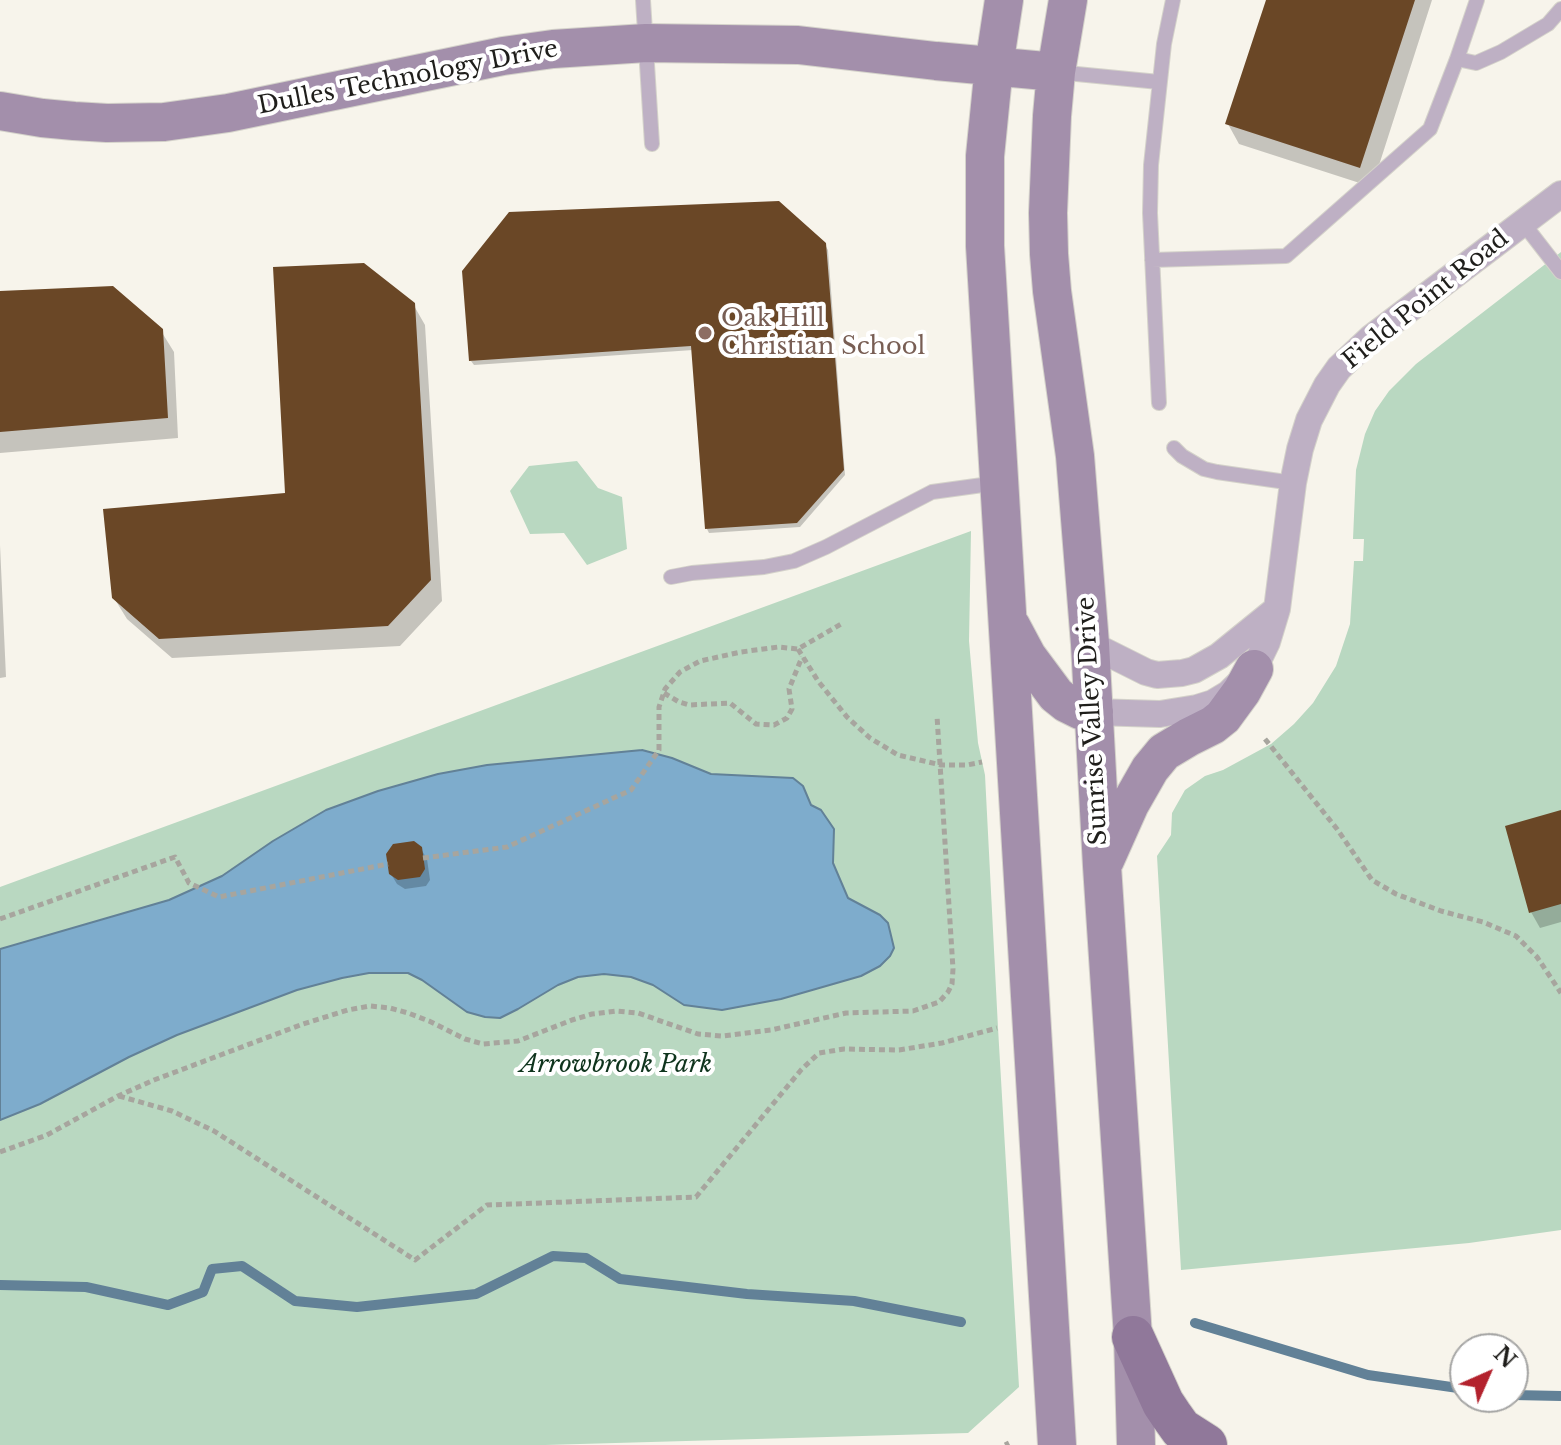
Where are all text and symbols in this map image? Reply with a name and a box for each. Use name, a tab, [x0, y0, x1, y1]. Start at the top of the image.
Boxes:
street label: Dulles Technology Drive	[255, 35, 561, 121]
street label: Field Point Road	[1337, 224, 1515, 376]
place label: Oak Hill Christian School	[721, 305, 925, 361]
marker: Oak Hill Christian School	[696, 324, 714, 342]
street label: Sunrise Valley Drive	[1072, 596, 1114, 846]
park label: Arrowbrook Park	[520, 1051, 712, 1079]
north arrow	[1449, 1333, 1529, 1413]
text: N	[1488, 1340, 1522, 1374]

